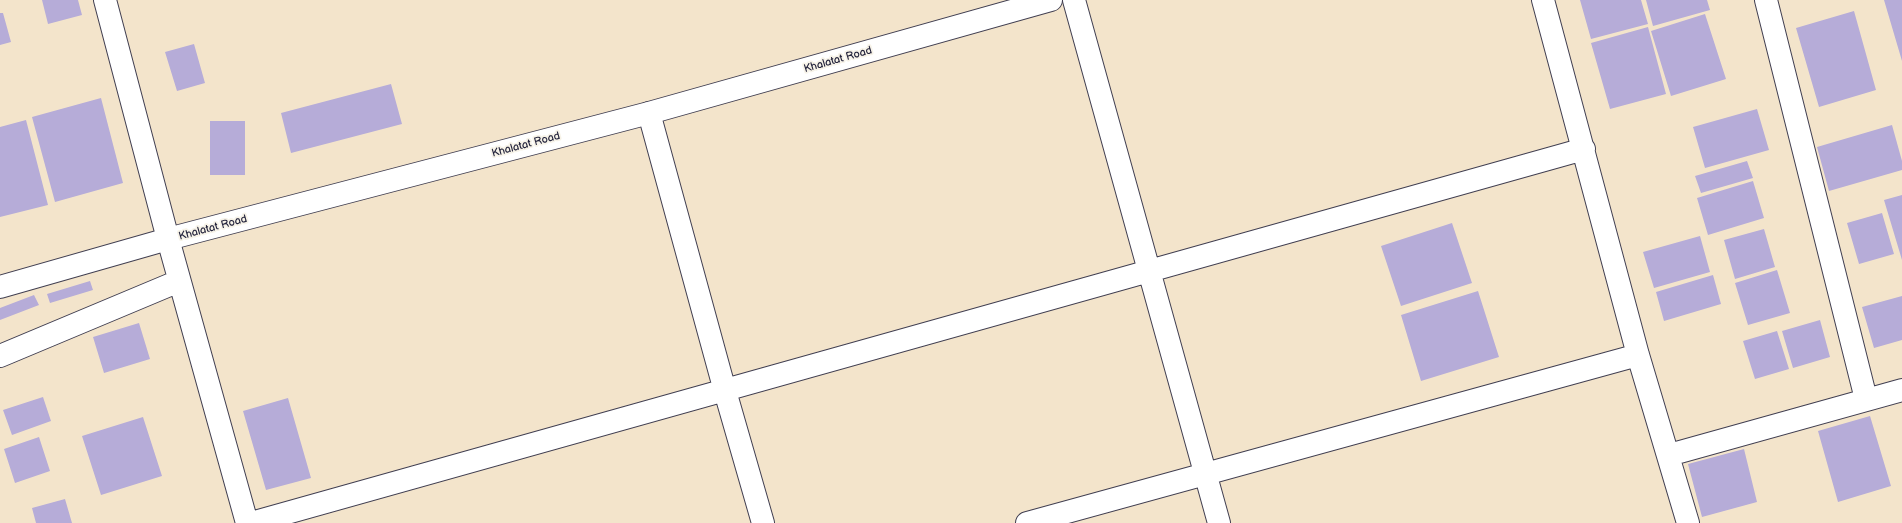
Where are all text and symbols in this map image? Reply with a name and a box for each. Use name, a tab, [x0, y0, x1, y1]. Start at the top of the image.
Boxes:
street label: Khalatat Road	[802, 44, 874, 76]
street label: Khalatat Road	[490, 130, 562, 160]
street label: Khalatat Road	[177, 213, 249, 243]

